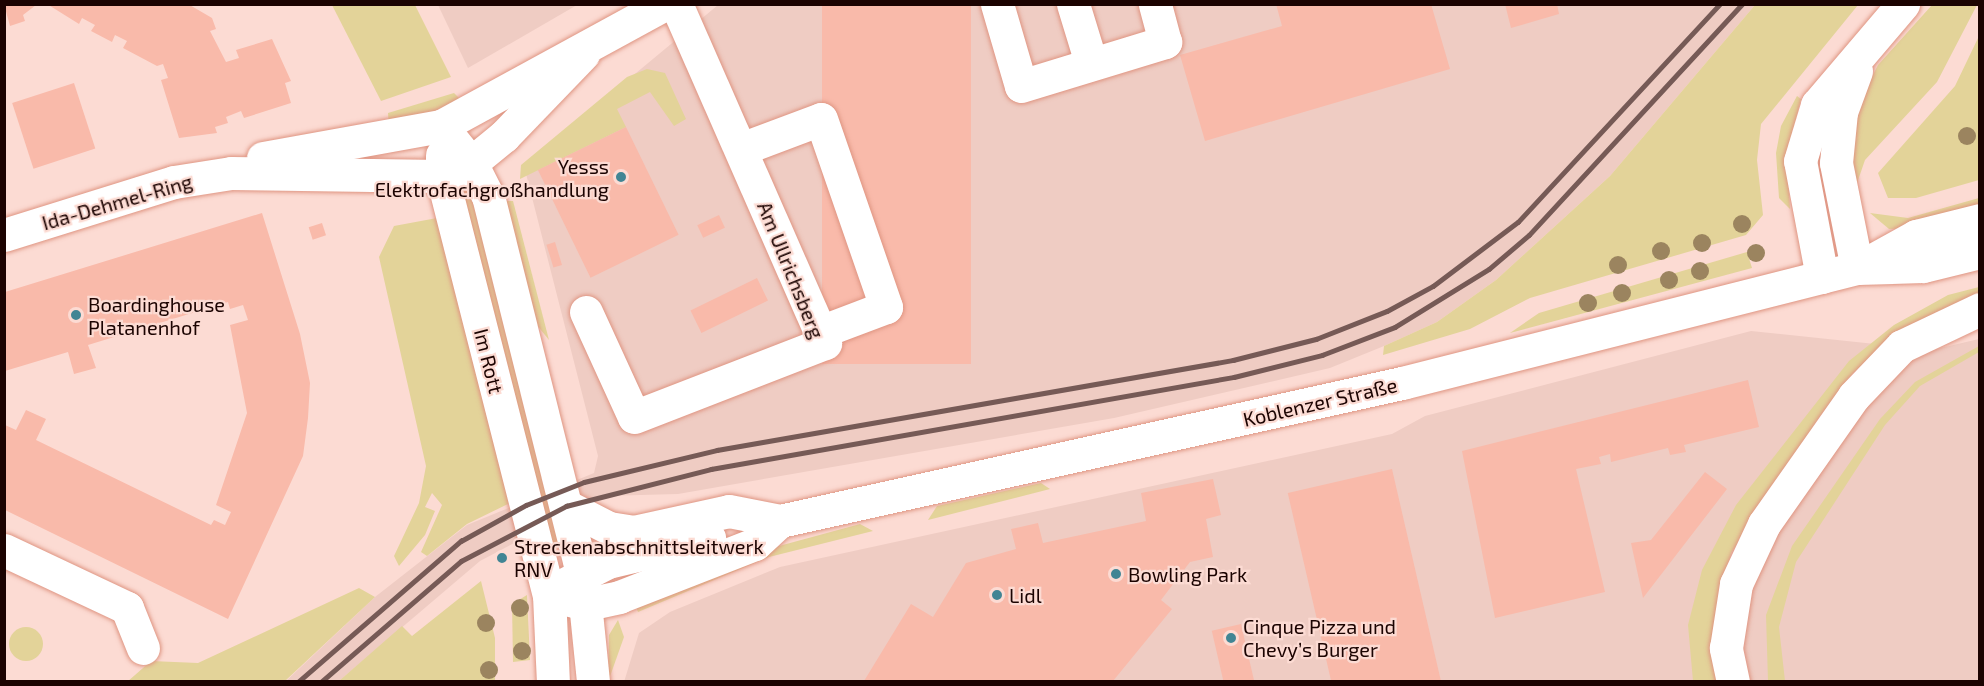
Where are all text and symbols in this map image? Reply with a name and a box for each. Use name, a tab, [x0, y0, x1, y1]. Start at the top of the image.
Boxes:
place label: Yesss Elektrofachgroßhandlung	[375, 154, 609, 201]
street label: Ida-Dehmel-Ring	[39, 169, 195, 235]
marker: Yesss Elektrofachgroßhandlung	[614, 170, 628, 184]
street label: Am Ullrichsberg	[753, 198, 829, 342]
place label: Boardinghouse Platanenhof	[88, 292, 225, 339]
marker: Boardinghouse Platanenhof	[69, 308, 83, 322]
street label: Im Rott	[469, 326, 509, 396]
street label: Koblenzer Straße	[1240, 373, 1400, 431]
place label: Streckenabschnittsleitwerk RNV	[514, 534, 764, 581]
marker: Streckenabschnittsleitwerk RNV	[495, 551, 509, 565]
place label: Bowling Park	[1128, 562, 1247, 586]
marker: Bowling Park	[1109, 567, 1123, 581]
place label: Lidl	[1009, 583, 1042, 607]
marker: Lidl	[990, 588, 1004, 602]
place label: Cinque Pizza und Chevy’s Burger	[1243, 614, 1396, 661]
marker: Cinque Pizza und Chevy’s Burger	[1224, 631, 1238, 645]

